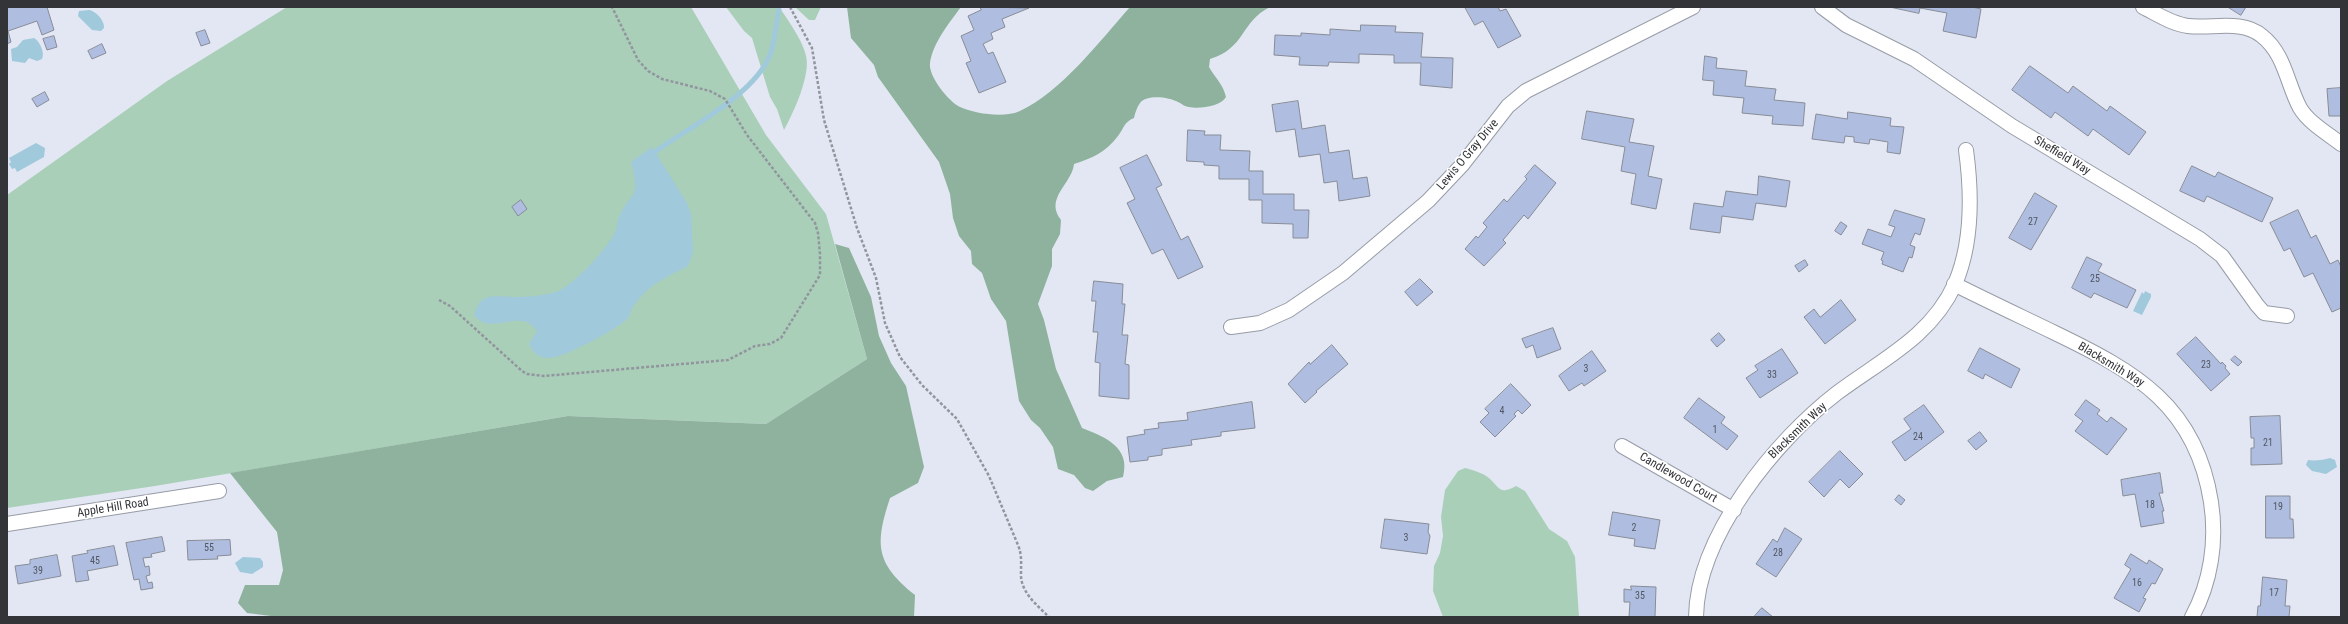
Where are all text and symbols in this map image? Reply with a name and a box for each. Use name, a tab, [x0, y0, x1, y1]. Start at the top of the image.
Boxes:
street label: Lewis O Gray Drive	[1434, 117, 1502, 193]
street label: Sheffield Way	[2031, 134, 2093, 178]
house number: 27	[2028, 216, 2038, 228]
house number: 25	[2090, 273, 2100, 285]
street label: Blacksmith Way	[2075, 340, 2147, 390]
house number: 23	[2201, 359, 2211, 371]
house number: 3	[1584, 363, 1588, 375]
house number: 33	[1767, 369, 1777, 381]
street label: Blacksmith Way	[1766, 400, 1830, 462]
house number: 4	[1500, 405, 1504, 417]
house number: 1	[1713, 424, 1717, 436]
house number: 24	[1913, 431, 1923, 443]
house number: 21	[2263, 437, 2273, 449]
street label: Candlewood Court	[1637, 450, 1719, 506]
street label: Apple Hill Road	[76, 495, 150, 521]
house number: 18	[2145, 499, 2155, 511]
house number: 19	[2273, 501, 2283, 513]
house number: 2	[1632, 522, 1636, 534]
house number: 3	[1404, 532, 1408, 544]
house number: 55	[204, 542, 214, 554]
house number: 28	[1773, 547, 1783, 559]
house number: 45	[90, 555, 100, 567]
house number: 39	[33, 565, 43, 577]
house number: 16	[2132, 577, 2142, 589]
house number: 17	[2269, 587, 2279, 599]
house number: 35	[1635, 590, 1645, 602]

